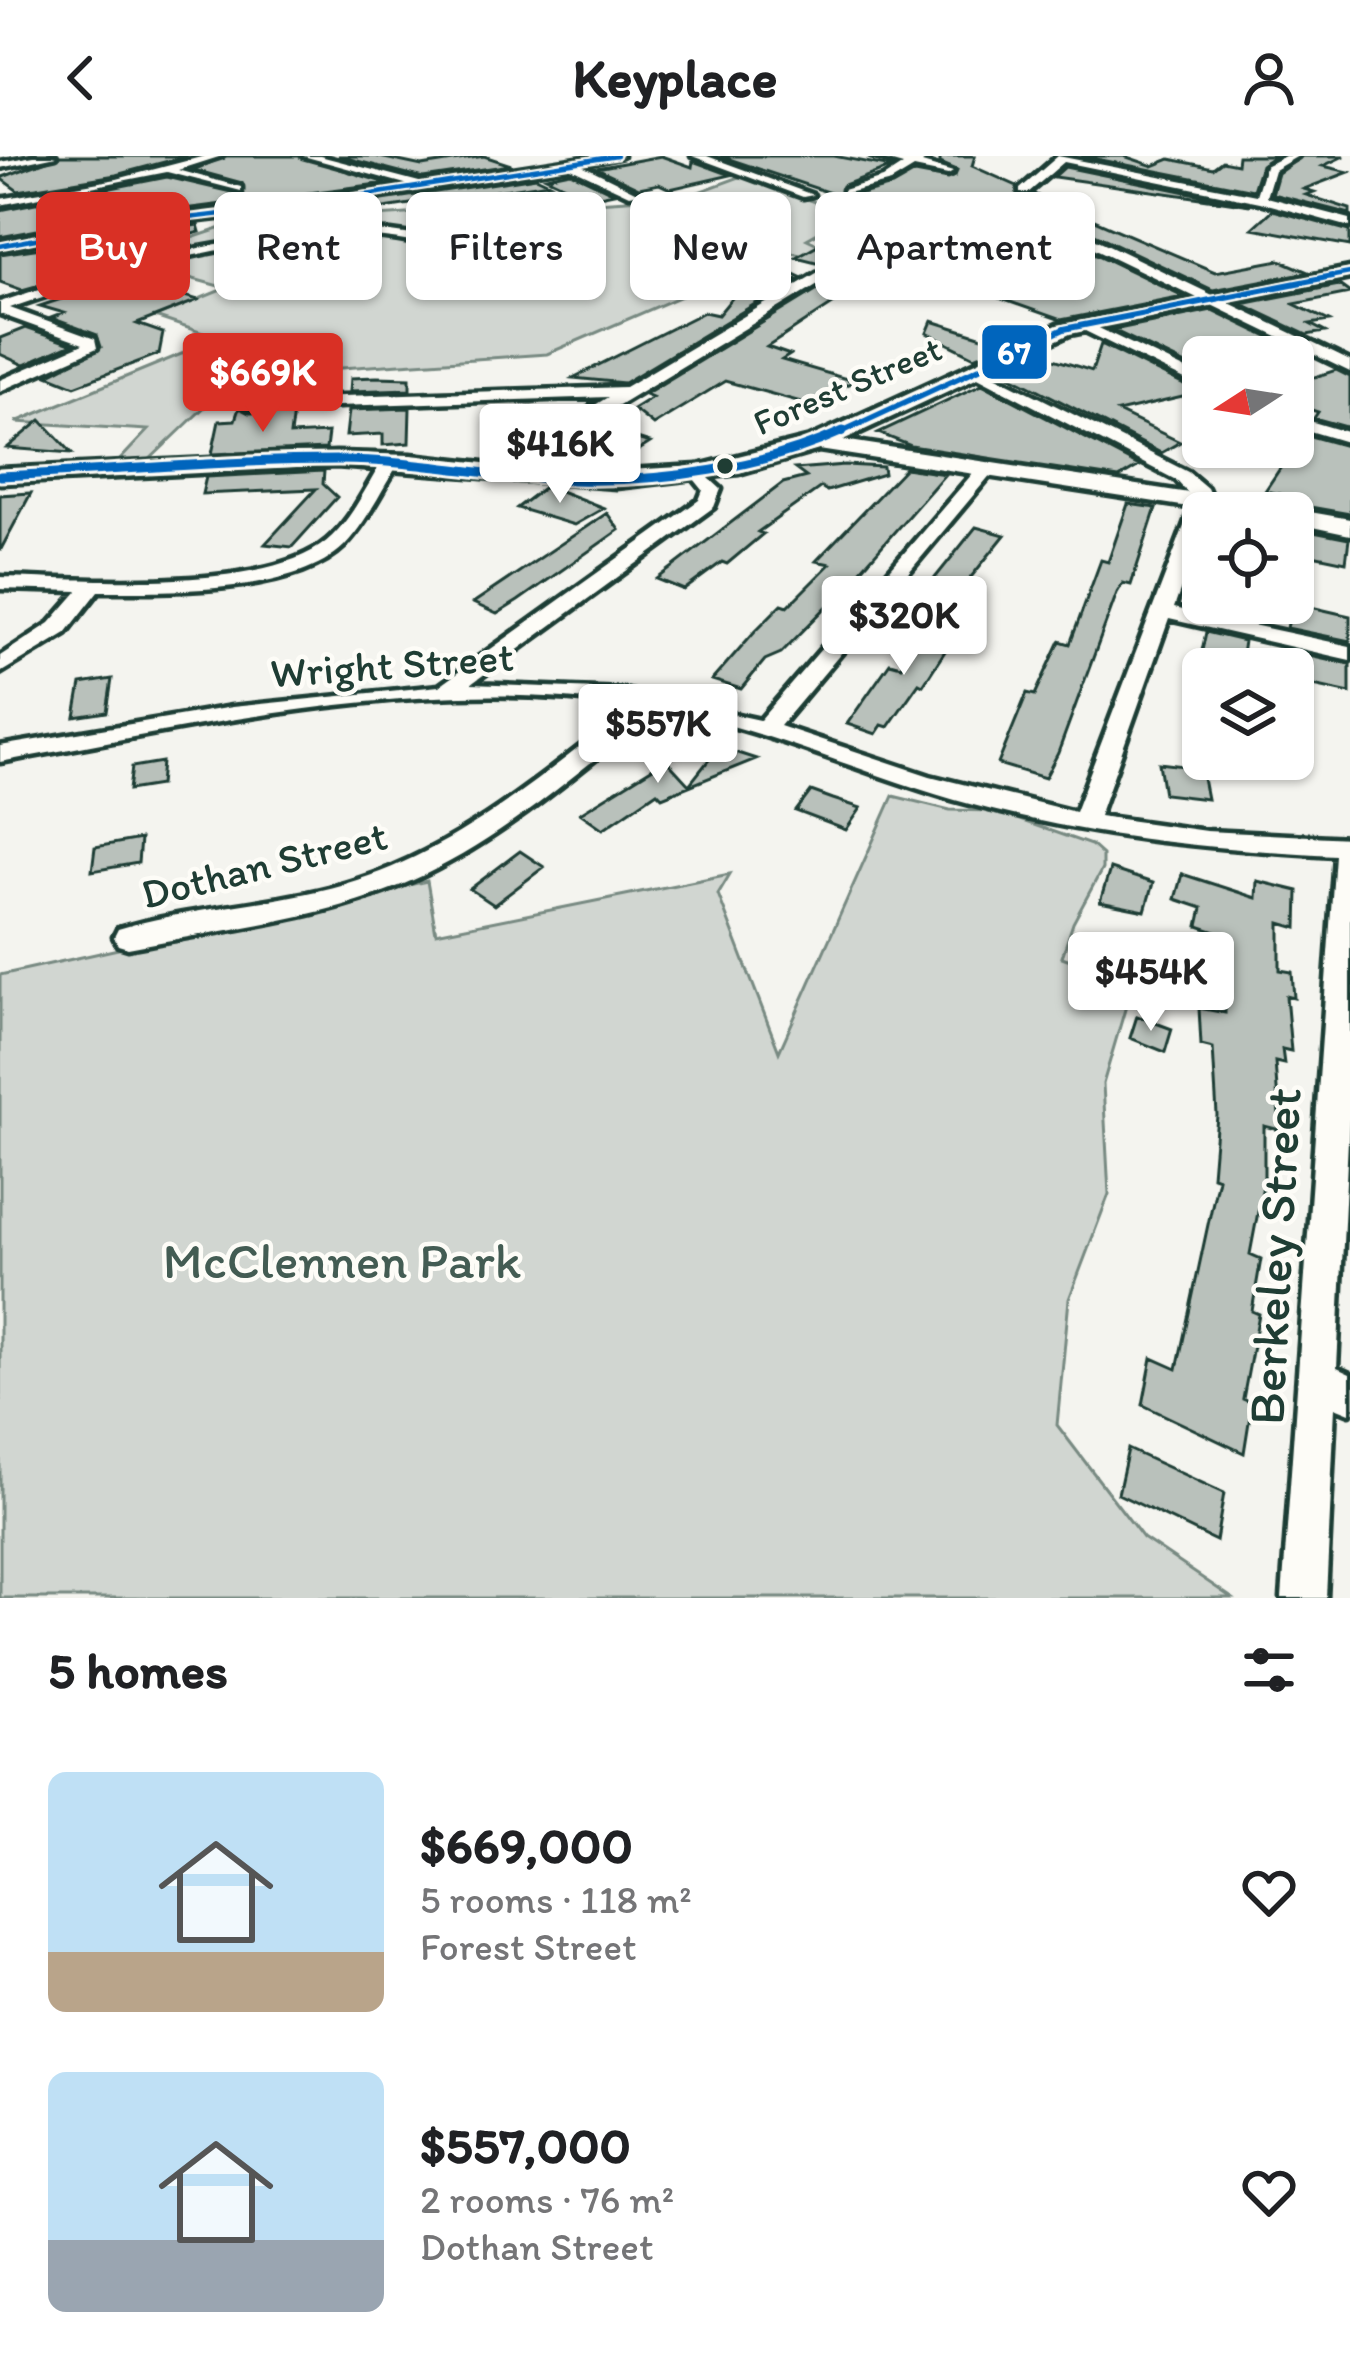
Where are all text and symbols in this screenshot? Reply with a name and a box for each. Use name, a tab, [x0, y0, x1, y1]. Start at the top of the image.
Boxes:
icon: back	[48, 45, 114, 111]
icon: person	[1236, 45, 1302, 111]
text: Keyplace	[572, 46, 778, 111]
chip: Buy	[36, 192, 190, 300]
chip: Rent	[214, 192, 382, 300]
chip: Filters	[406, 192, 606, 300]
chip: New	[630, 192, 791, 300]
chip: Apartment	[815, 192, 1095, 300]
line badge: 67	[980, 323, 1049, 381]
street label: Forest Street	[747, 327, 948, 444]
pin: $669K	[179, 333, 347, 435]
text: 67	[997, 333, 1032, 372]
north arrow	[1182, 336, 1314, 468]
map controls	[1182, 336, 1314, 780]
text: $669K	[210, 348, 316, 395]
pin: $416K	[476, 404, 644, 506]
text: $416K	[507, 419, 613, 466]
unlabelled marker	[714, 455, 736, 477]
button: locate	[1182, 492, 1314, 624]
pin: $320K	[820, 576, 988, 678]
text: $320K	[849, 591, 959, 638]
street label: Wright Street	[269, 631, 516, 698]
button: layers	[1182, 648, 1314, 780]
pin: $557K	[574, 684, 742, 786]
text: $557K	[606, 699, 711, 746]
street label: Dothan Street	[136, 809, 392, 920]
pin: $454K	[1067, 932, 1235, 1034]
text: $454K	[1095, 947, 1207, 994]
street label: Berkeley Street	[1235, 1086, 1314, 1426]
park label: McClennen Park	[163, 1230, 521, 1291]
icon: filters	[1236, 1637, 1302, 1703]
text: 5 homes	[48, 1640, 228, 1701]
text: $669,000	[420, 1815, 633, 1876]
icon: home	[144, 1820, 288, 1964]
icon: heart	[1236, 1859, 1302, 1925]
text: 5 rooms · 118 m²	[420, 1876, 692, 1923]
text: Forest Street	[420, 1923, 637, 1970]
text: $557,000	[420, 2115, 631, 2176]
icon: home	[144, 2120, 288, 2264]
icon: heart	[1236, 2159, 1302, 2225]
text: 2 rooms · 76 m²	[420, 2176, 674, 2223]
text: Dothan Street	[420, 2223, 654, 2270]

